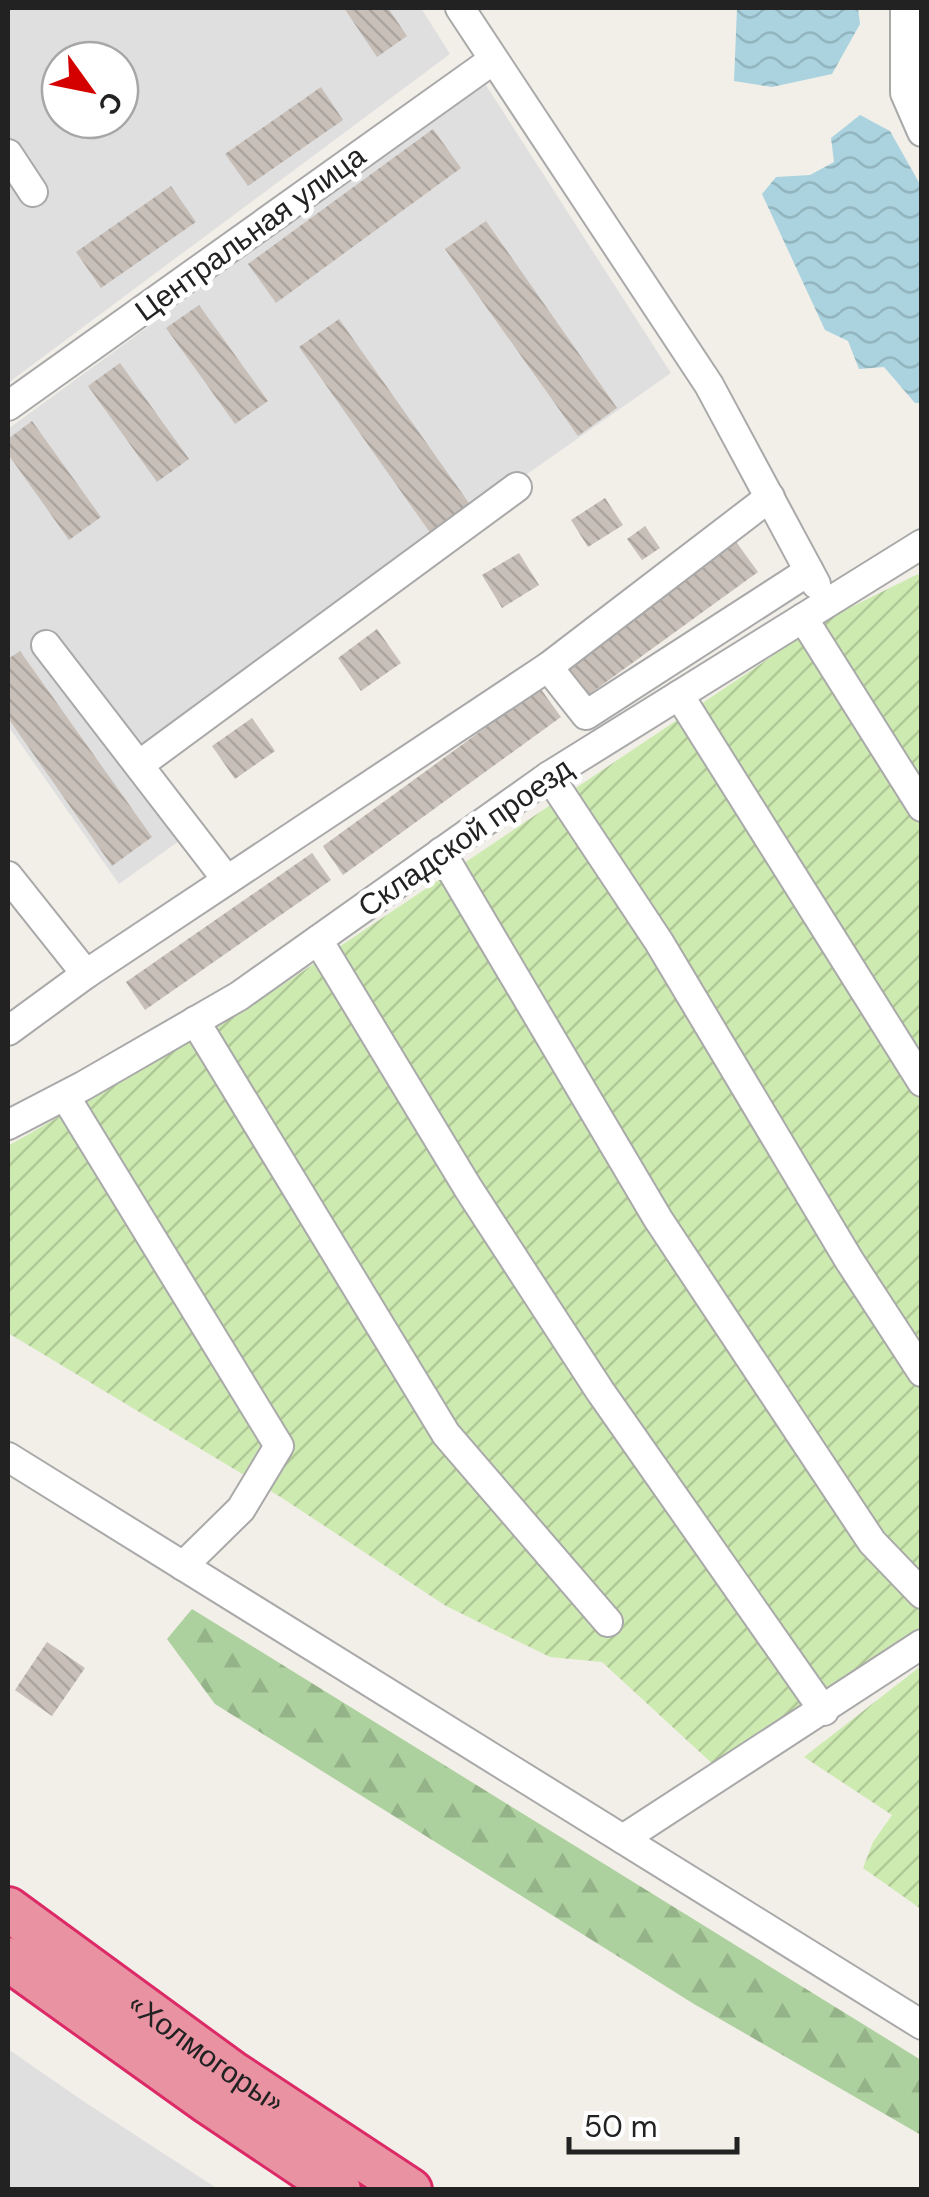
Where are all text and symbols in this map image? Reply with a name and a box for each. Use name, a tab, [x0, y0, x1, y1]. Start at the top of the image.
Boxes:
north arrow	[40, 40, 140, 140]
text: С	[90, 85, 132, 122]
street label: Центральная улица	[127, 136, 373, 330]
street label: Складской проезд	[350, 748, 580, 926]
street label: «Холмогоры»	[120, 1984, 292, 2121]
scale bar	[569, 2092, 736, 2154]
text: 50 m	[584, 2107, 658, 2146]

